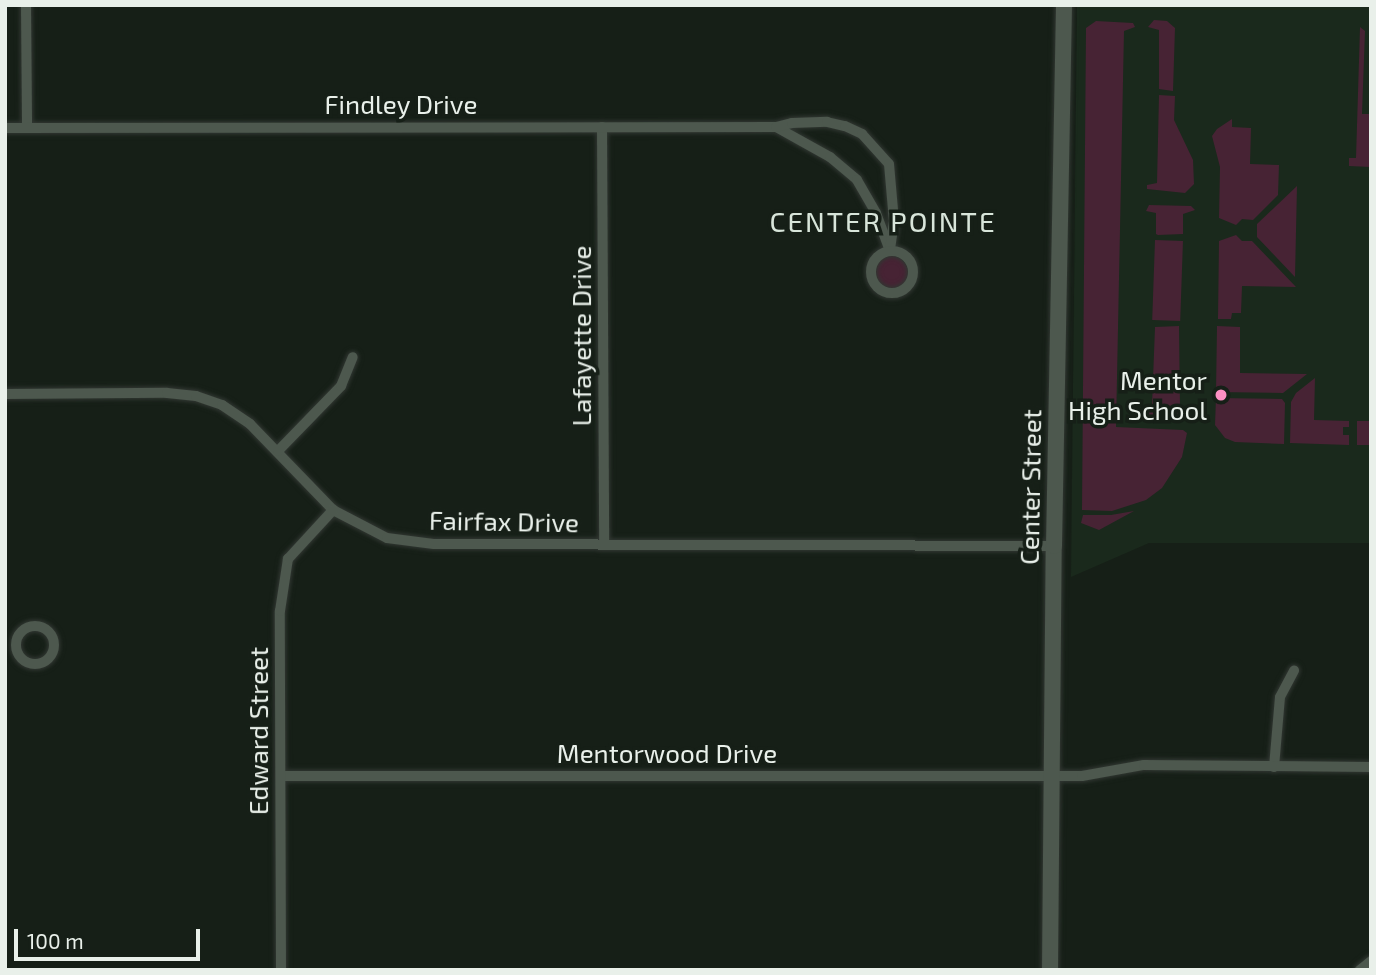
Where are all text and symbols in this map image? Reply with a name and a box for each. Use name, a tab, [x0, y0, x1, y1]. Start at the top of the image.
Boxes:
street label: Findley Drive	[324, 88, 478, 120]
district label: CENTER POINTE	[771, 204, 995, 238]
street label: Lafayette Drive	[565, 246, 597, 426]
place label: Mentor High School	[1068, 364, 1207, 426]
marker: Mentor High School	[1213, 387, 1229, 403]
street label: Center Street	[1013, 409, 1047, 565]
street label: Fairfax Drive	[429, 504, 579, 538]
street label: Edward Street	[242, 647, 274, 815]
street label: Mentorwood Drive	[557, 737, 777, 769]
scale bar	[18, 916, 203, 960]
text: 100 m	[27, 928, 84, 953]

